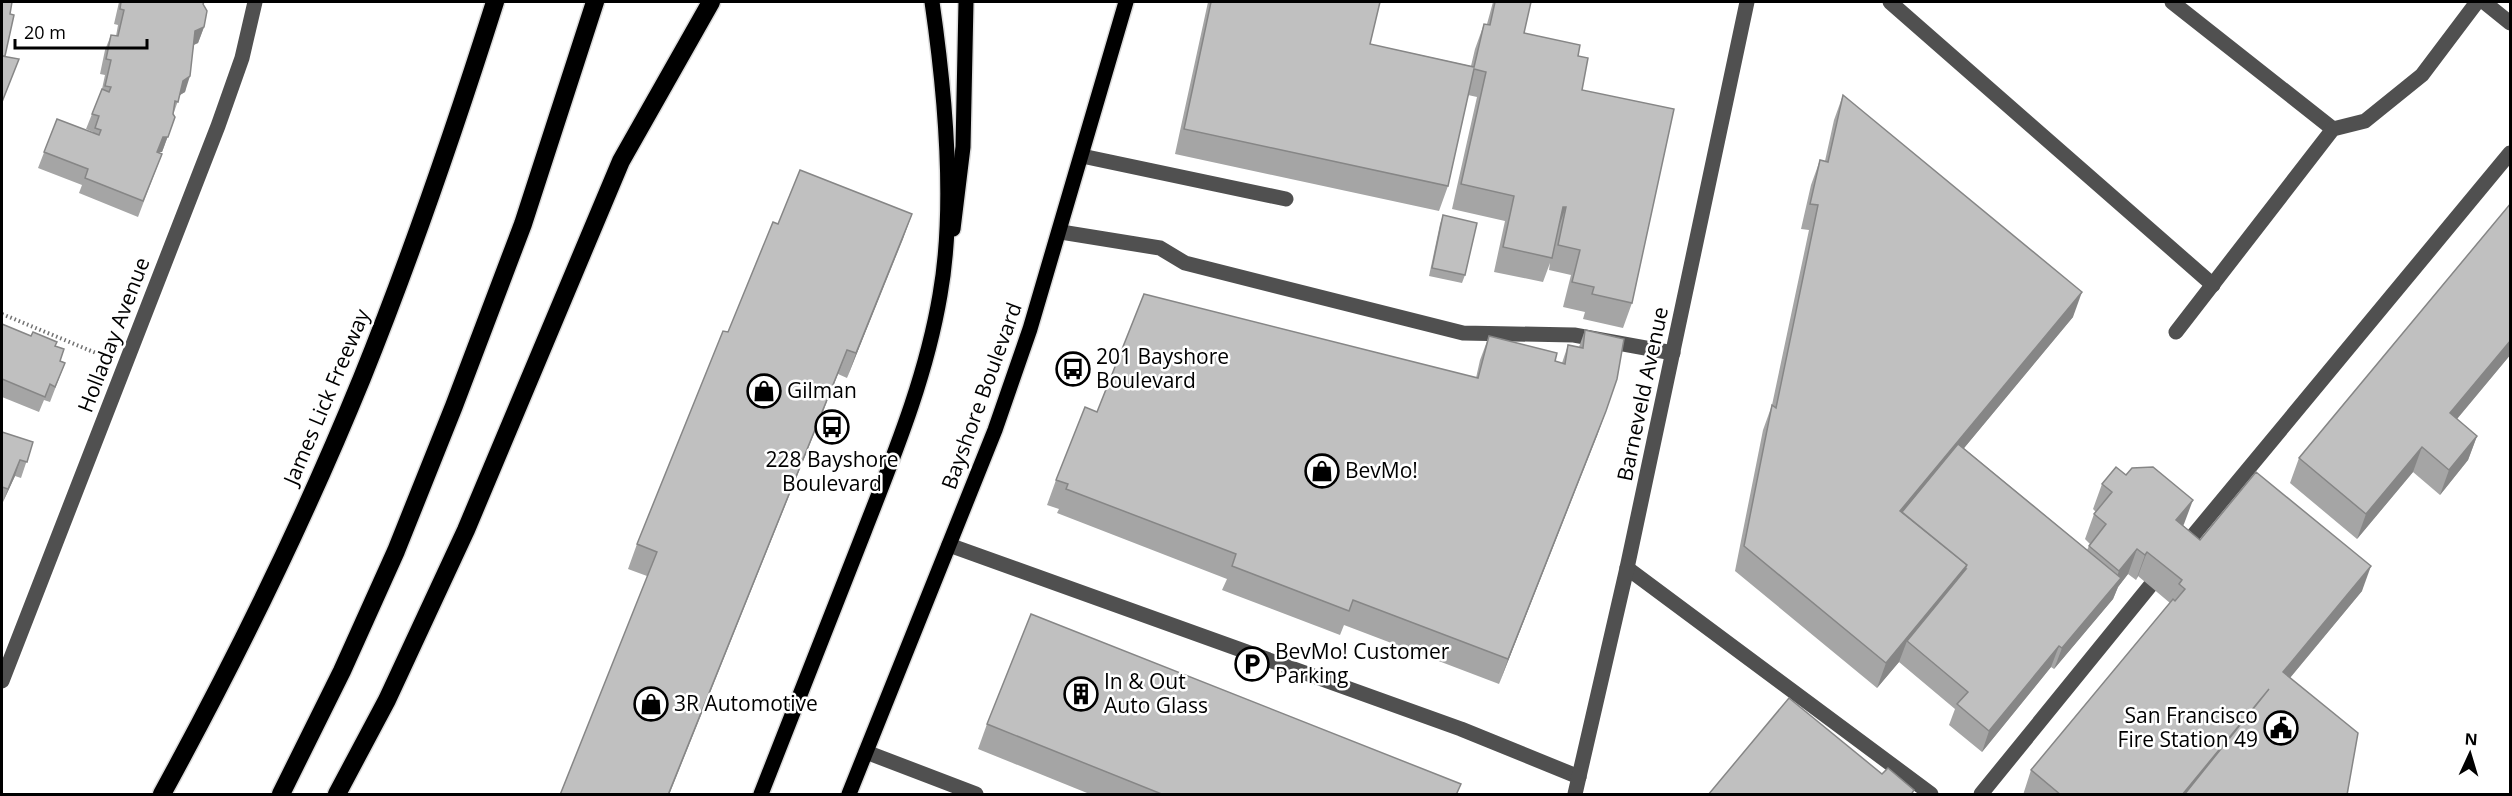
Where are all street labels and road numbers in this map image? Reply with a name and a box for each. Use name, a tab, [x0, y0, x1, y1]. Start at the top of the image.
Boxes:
street label: Holladay Avenue	[71, 253, 156, 416]
street label: Bayshore Boulevard	[934, 298, 1028, 493]
street label: James Lick Freeway	[276, 304, 376, 491]
street label: Barneveld Avenue	[1610, 304, 1674, 484]

